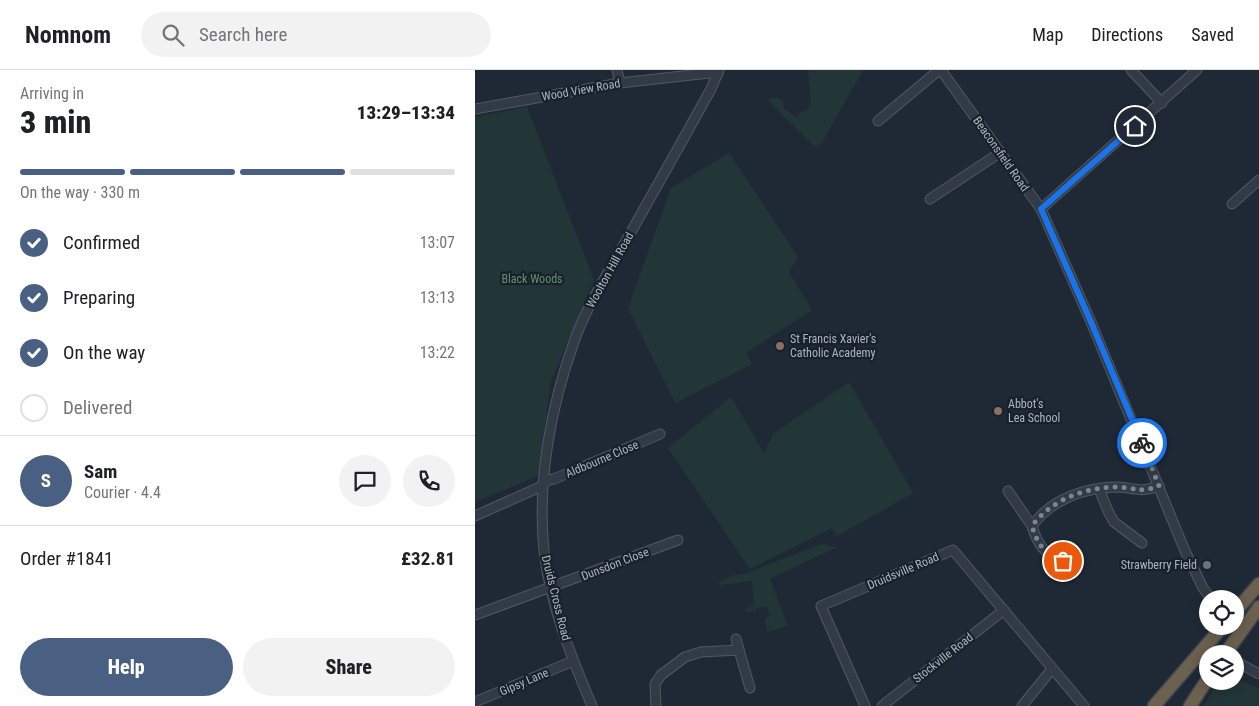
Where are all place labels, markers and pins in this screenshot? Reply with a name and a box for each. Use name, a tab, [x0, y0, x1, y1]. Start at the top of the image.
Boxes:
pin	[1114, 105, 1156, 147]
place label: St Francis Xavier's Catholic Academy	[790, 332, 876, 360]
marker: St Francis Xavier's Catholic Academy	[774, 340, 786, 352]
place label: Abbot's Lea School	[1008, 397, 1060, 425]
marker: Abbot's Lea School	[992, 405, 1004, 417]
pin	[1042, 540, 1084, 582]
place label: Strawberry Field	[1121, 558, 1197, 572]
marker: Strawberry Field	[1201, 559, 1213, 571]

